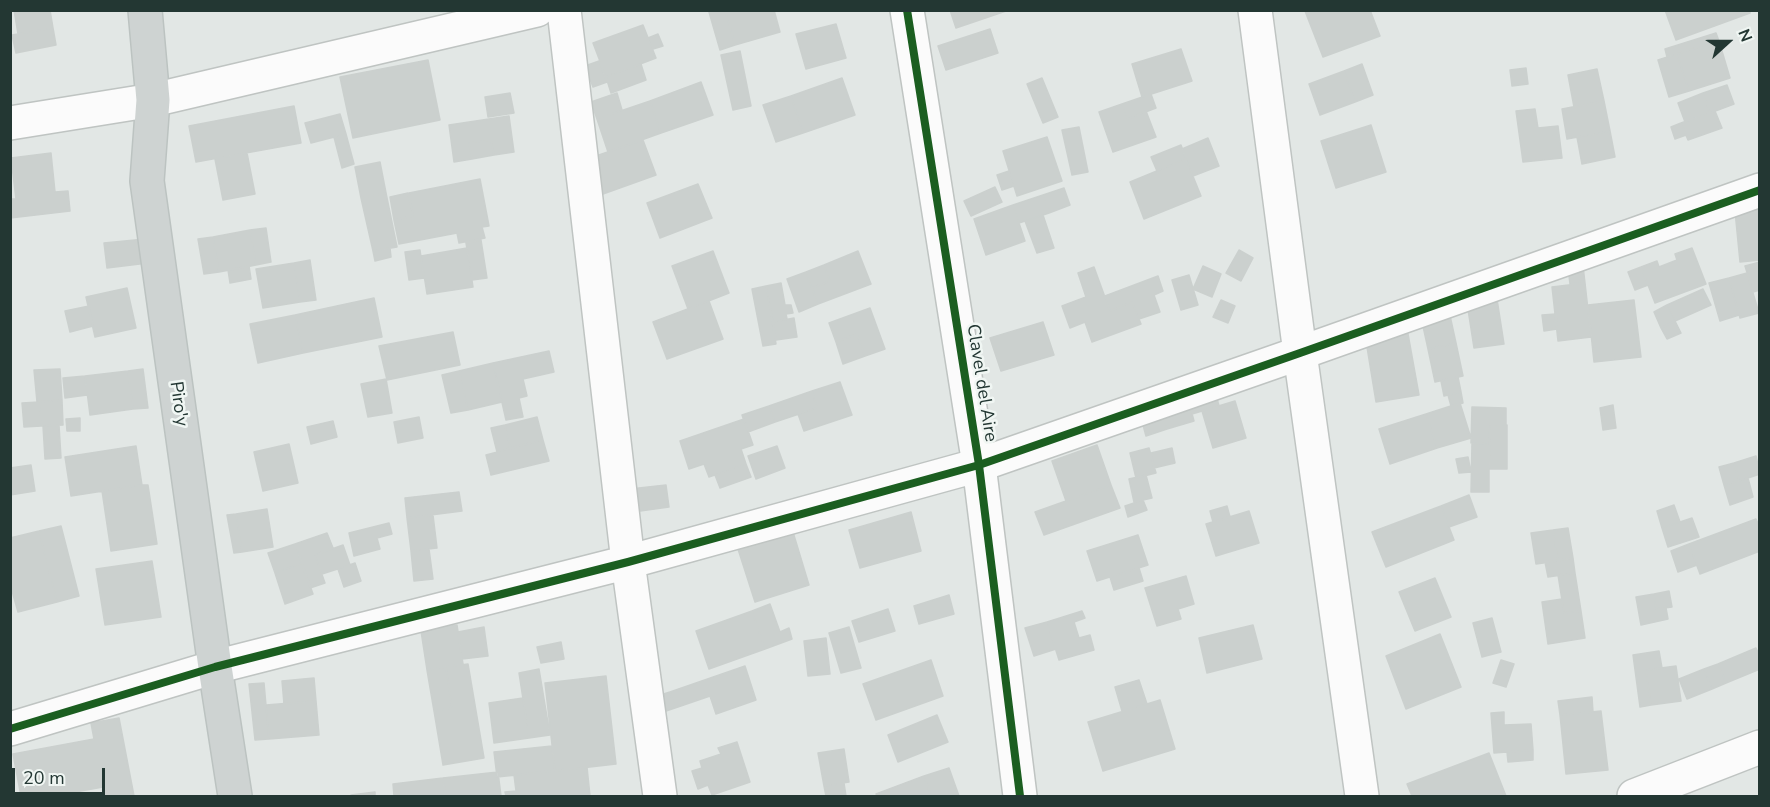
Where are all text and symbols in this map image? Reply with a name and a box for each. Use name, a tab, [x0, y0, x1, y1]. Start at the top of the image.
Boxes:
north arrow	[1698, 12, 1758, 72]
text: N	[1732, 26, 1757, 45]
street label: Clavel del Aire	[961, 323, 1001, 443]
street label: Piro'y	[164, 380, 192, 428]
scale bar	[15, 756, 108, 794]
text: 20 m	[23, 766, 65, 790]

